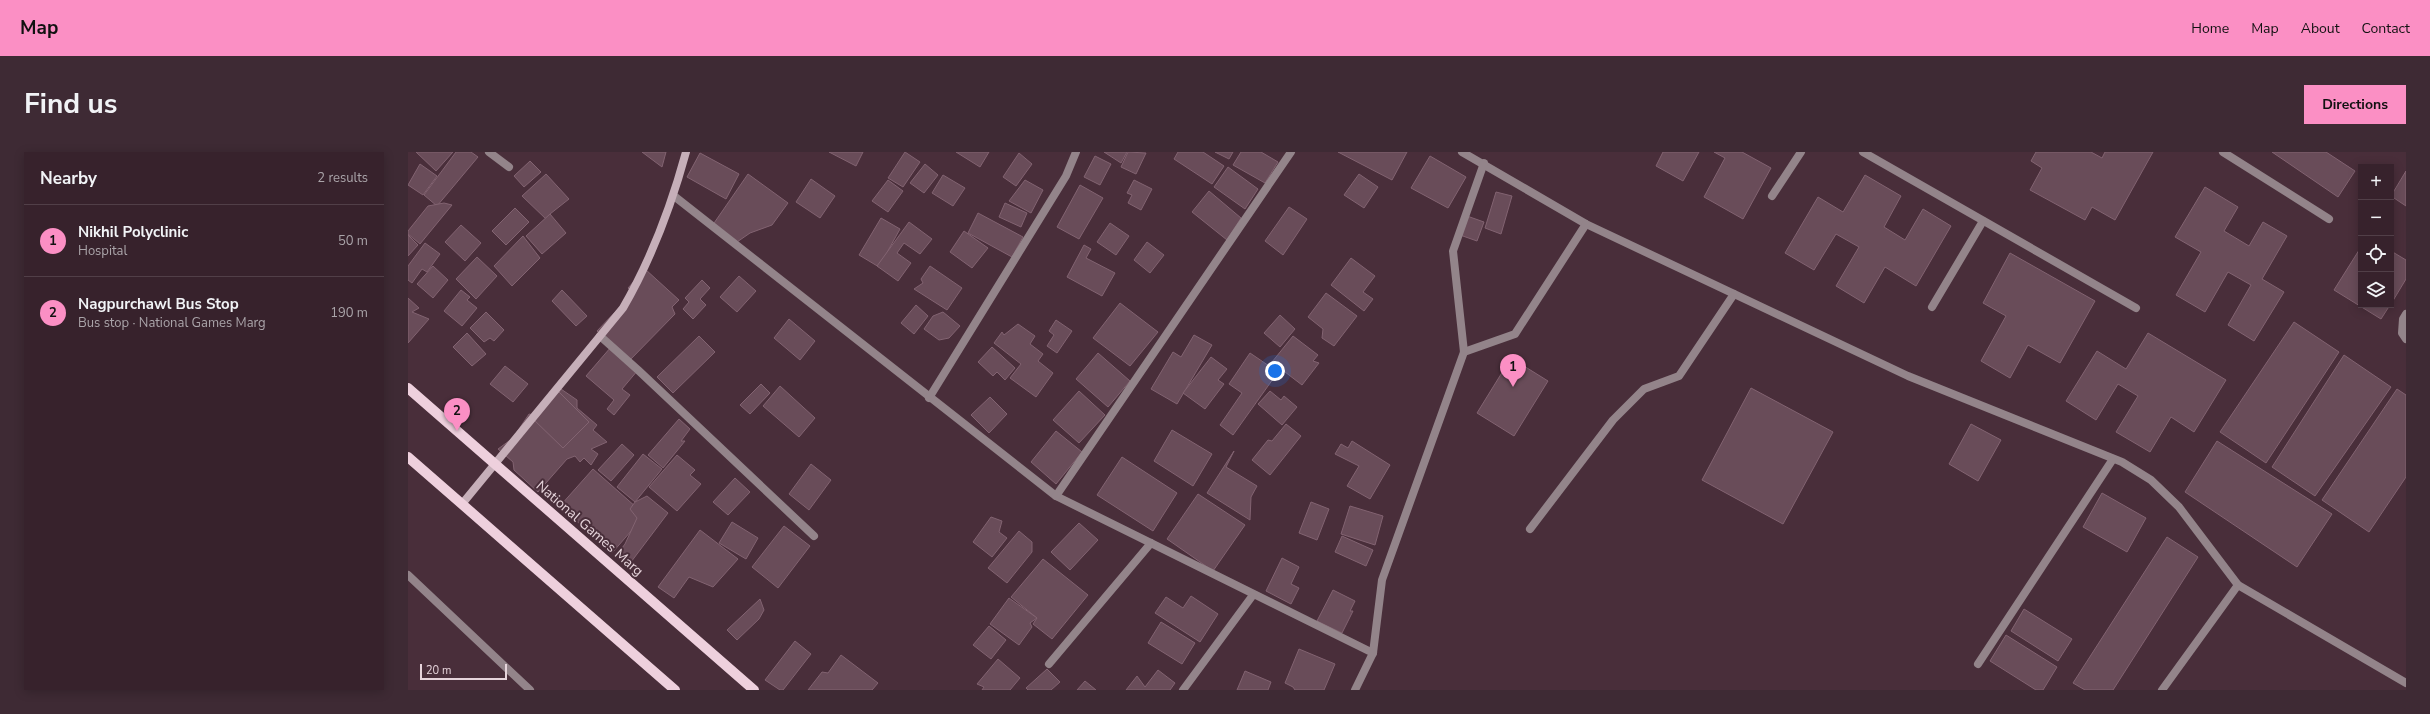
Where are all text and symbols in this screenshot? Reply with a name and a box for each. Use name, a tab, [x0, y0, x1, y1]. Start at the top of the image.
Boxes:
text: Map	[20, 15, 58, 41]
text: Home	[2191, 19, 2229, 38]
text: Map	[2251, 19, 2279, 38]
text: About	[2301, 19, 2340, 38]
text: Contact	[2362, 19, 2410, 38]
text: Find us	[24, 85, 118, 123]
button: Directions	[2304, 85, 2406, 124]
map controls	[2358, 164, 2394, 308]
button: +	[2358, 164, 2394, 200]
text: Nearby	[40, 167, 97, 190]
text: 2 results	[317, 169, 368, 187]
button: −	[2358, 200, 2394, 236]
text: Nikhil Polyclinic	[78, 222, 188, 242]
text: 1	[49, 232, 57, 250]
text: 50 m	[338, 232, 368, 250]
button: locate	[2358, 236, 2394, 272]
text: Hospital	[78, 242, 127, 260]
button: layers	[2358, 272, 2394, 308]
text: Nagpurchawl Bus Stop	[78, 294, 239, 314]
text: 2	[49, 304, 57, 322]
text: 190 m	[330, 304, 368, 322]
text: Bus stop · National Games Marg	[78, 314, 266, 332]
pin: 1	[1500, 354, 1526, 387]
your location	[1265, 361, 1285, 381]
pin: 2	[444, 398, 470, 431]
street label: National Games Marg	[532, 476, 647, 580]
scale bar	[420, 662, 507, 681]
text: 20 m	[426, 663, 451, 678]

